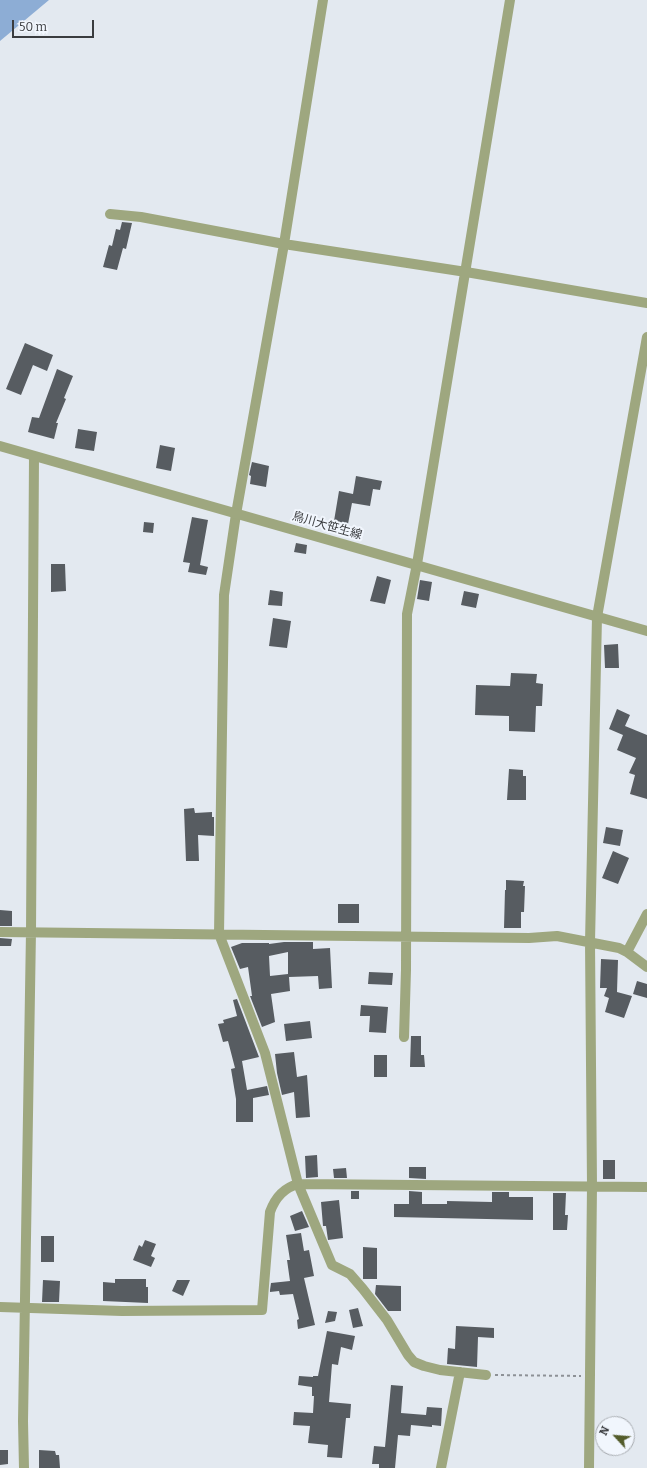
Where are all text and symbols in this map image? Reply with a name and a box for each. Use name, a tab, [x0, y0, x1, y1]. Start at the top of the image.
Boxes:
scale bar	[14, 12, 96, 38]
text: 50 m	[19, 20, 47, 34]
street label: 鳥川大笹生線	[290, 509, 364, 543]
north arrow	[595, 1416, 635, 1456]
text: N	[597, 1424, 612, 1438]

